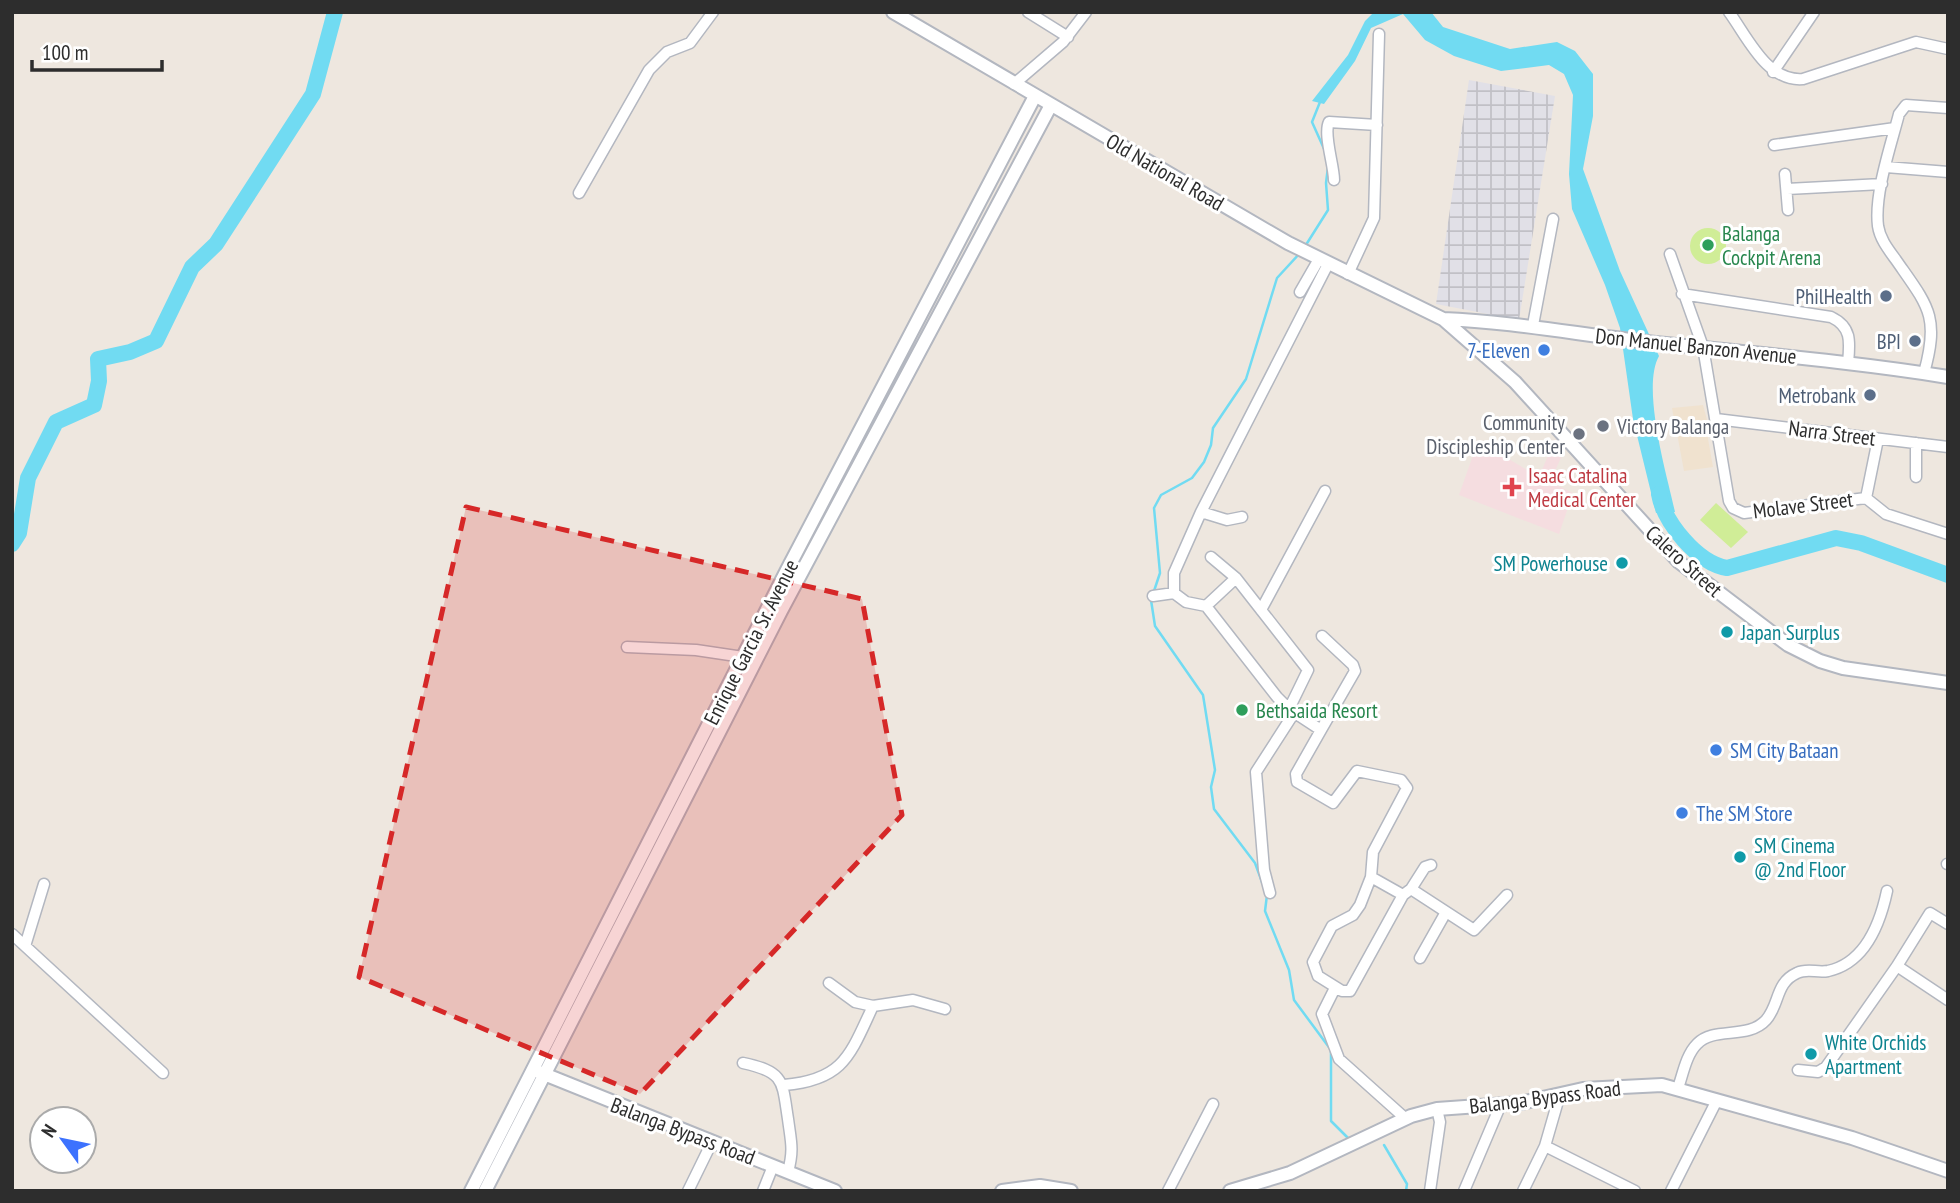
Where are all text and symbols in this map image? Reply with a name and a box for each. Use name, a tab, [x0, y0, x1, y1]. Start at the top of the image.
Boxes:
scale bar	[32, 28, 161, 72]
text: 100 m	[42, 39, 88, 66]
street label: Old National Road	[1101, 127, 1229, 217]
place label: Balanga Cockpit Arena	[1722, 220, 1821, 271]
marker: Balanga Cockpit Arena	[1700, 237, 1716, 253]
place label: PhilHealth	[1796, 283, 1872, 310]
marker: PhilHealth	[1878, 288, 1894, 304]
street label: Don Manuel Banzon Avenue	[1594, 322, 1798, 370]
place label: BPI	[1877, 328, 1901, 355]
marker: BPI	[1907, 333, 1923, 349]
place label: 7-Eleven	[1467, 337, 1530, 364]
marker: 7-Eleven	[1536, 342, 1552, 358]
place label: Metrobank	[1778, 382, 1856, 409]
marker: Metrobank	[1862, 387, 1878, 403]
place label: Community Discipleship Center	[1426, 409, 1565, 460]
place label: Victory Balanga	[1616, 413, 1729, 440]
street label: Narra Street	[1787, 414, 1877, 452]
marker: Victory Balanga	[1595, 418, 1611, 434]
marker: Community Discipleship Center	[1571, 426, 1587, 442]
place label: Isaac Catalina Medical Center	[1528, 462, 1636, 513]
marker: Isaac Catalina Medical Center	[1502, 477, 1522, 497]
street label: Molave Street	[1751, 485, 1855, 525]
street label: Calero Street	[1640, 519, 1728, 603]
place label: SM Powerhouse	[1494, 550, 1608, 577]
street label: Enrique Garcia Sr. Avenue	[698, 555, 804, 729]
marker: SM Powerhouse	[1614, 555, 1630, 571]
place label: Japan Surplus	[1740, 619, 1840, 646]
marker: Japan Surplus	[1719, 624, 1735, 640]
place label: Bethsaida Resort	[1256, 697, 1378, 724]
marker: Bethsaida Resort	[1234, 702, 1250, 718]
place label: SM City Bataan	[1730, 737, 1838, 764]
marker: SM City Bataan	[1708, 742, 1724, 758]
place label: The SM Store	[1696, 800, 1793, 827]
marker: The SM Store	[1674, 805, 1690, 821]
place label: SM Cinema @ 2nd Floor	[1754, 832, 1846, 883]
marker: SM Cinema @ 2nd Floor	[1732, 849, 1748, 865]
place label: White Orchids Apartment	[1825, 1029, 1926, 1080]
marker: White Orchids Apartment	[1803, 1046, 1819, 1062]
street label: Balanga Bypass Road	[1468, 1074, 1622, 1120]
street label: Balanga Bypass Road	[607, 1091, 759, 1171]
north arrow	[28, 1105, 98, 1175]
text: N	[36, 1120, 62, 1142]

